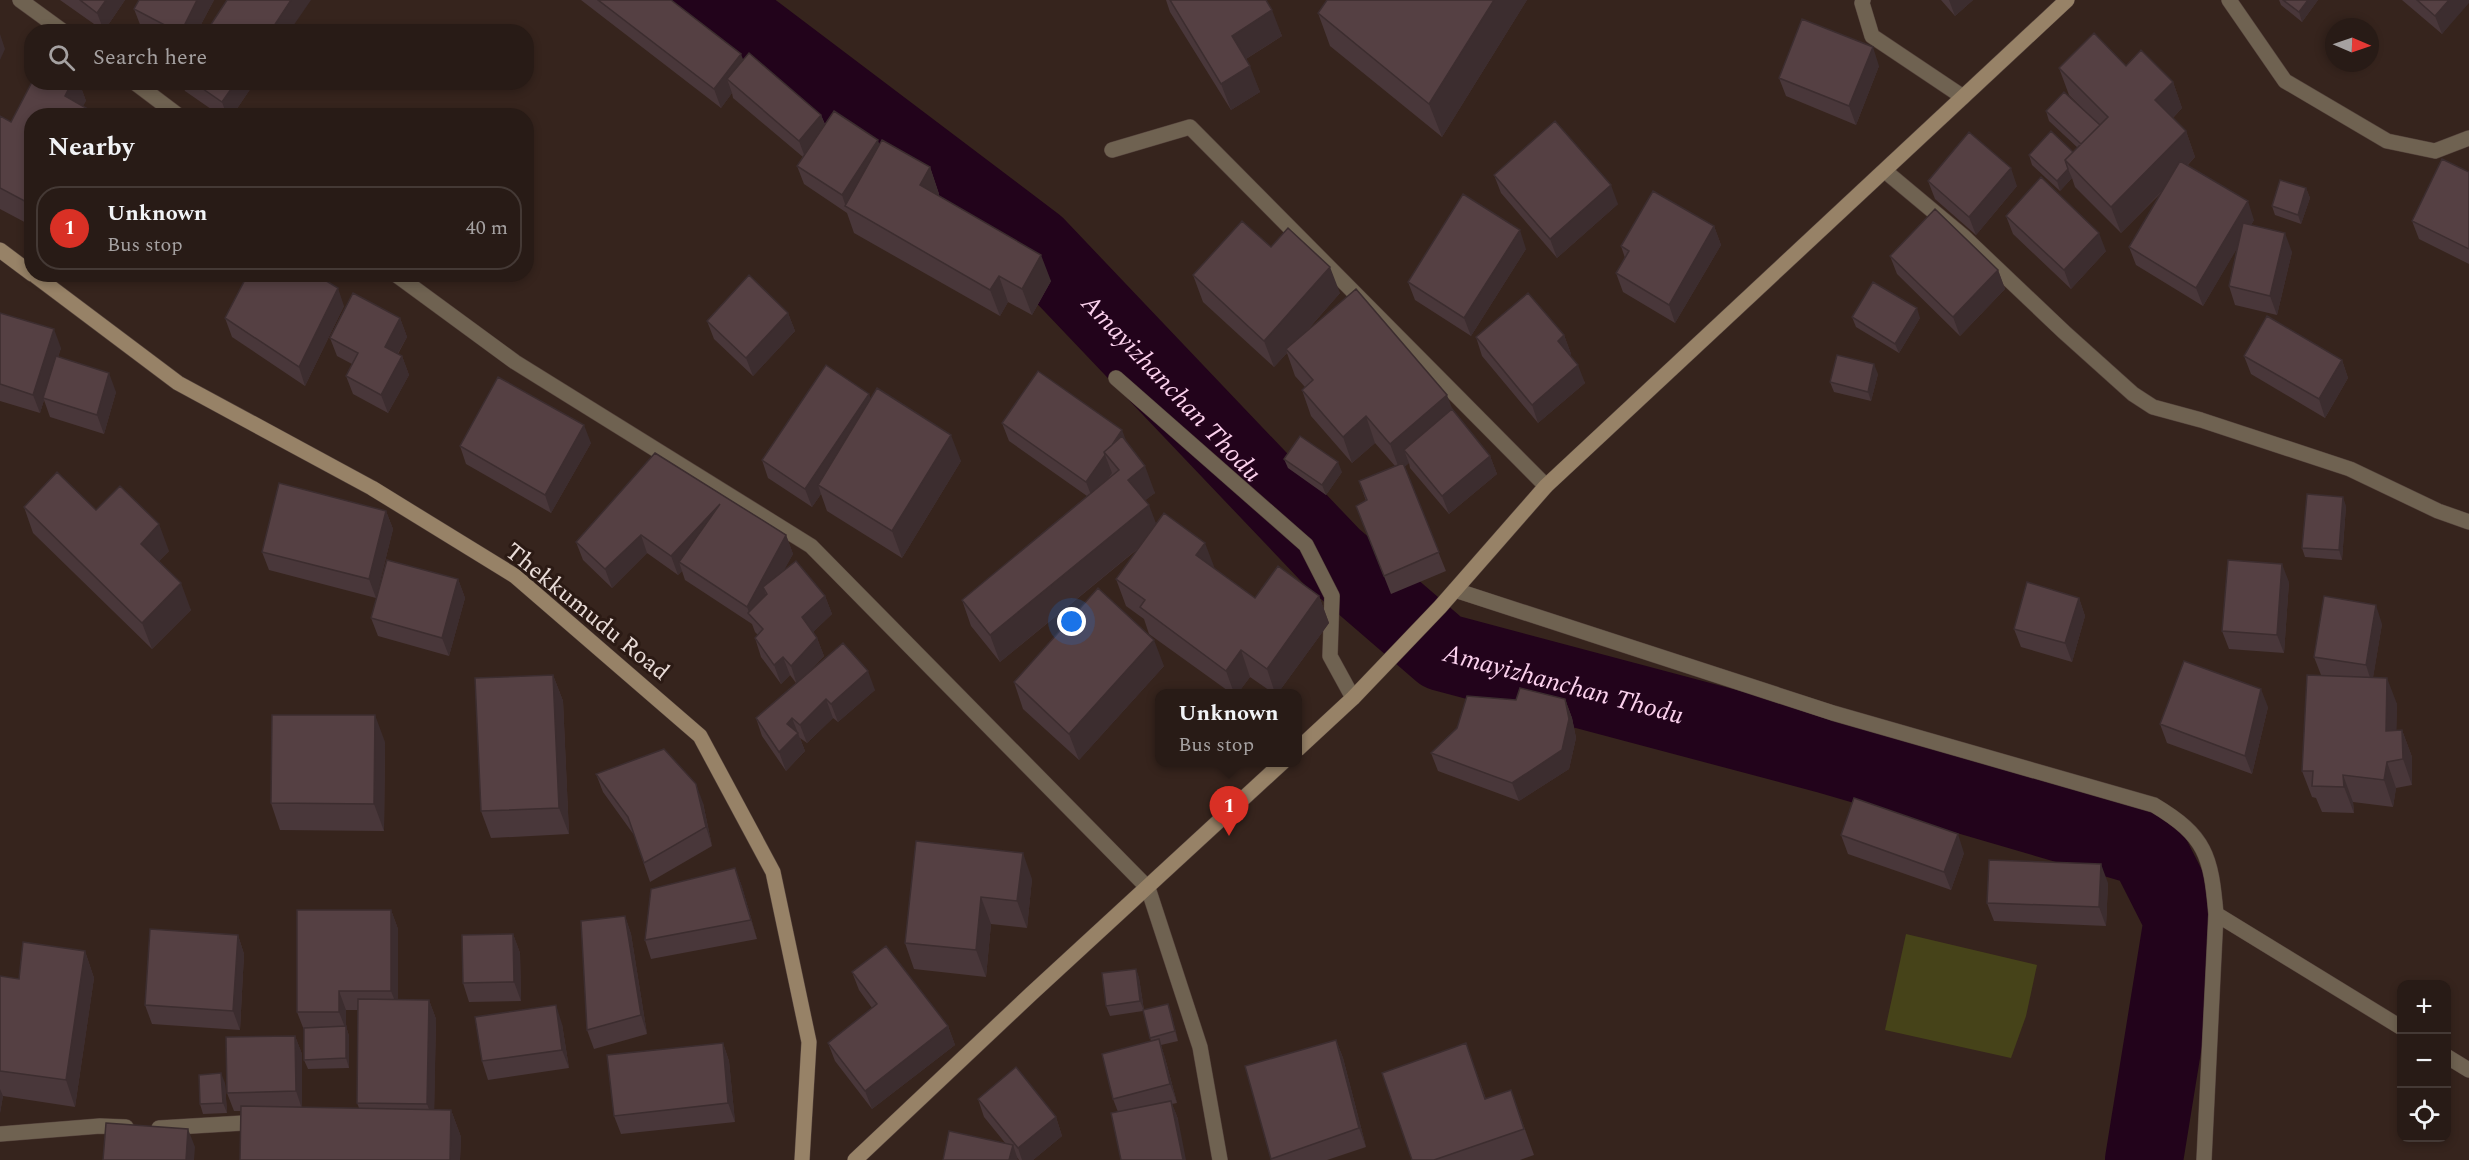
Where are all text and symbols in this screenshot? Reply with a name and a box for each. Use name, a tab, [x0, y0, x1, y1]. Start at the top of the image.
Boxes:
north arrow	[2325, 18, 2379, 72]
search box	[24, 24, 534, 90]
icon: search	[45, 41, 78, 74]
text: Search here	[93, 41, 207, 74]
text: Nearby	[48, 127, 134, 167]
text: Unknown	[107, 197, 207, 230]
text: 1	[64, 213, 75, 243]
text: 40 m	[466, 213, 508, 243]
text: Bus stop	[107, 230, 183, 260]
water label: Amayizhanchan Thodu	[1071, 284, 1271, 492]
street label: Thekkumudu Road	[497, 534, 677, 690]
your location	[1057, 607, 1086, 636]
water label: Amayizhanchan Thodu	[1438, 633, 1689, 736]
popup	[1155, 689, 1302, 767]
text: Unknown	[1178, 697, 1279, 730]
text: Bus stop	[1178, 730, 1254, 760]
pin: 1	[1210, 786, 1248, 836]
map controls	[2397, 980, 2451, 1142]
button: +	[2397, 980, 2451, 1034]
button: −	[2397, 1034, 2451, 1088]
button: locate	[2397, 1088, 2451, 1142]

